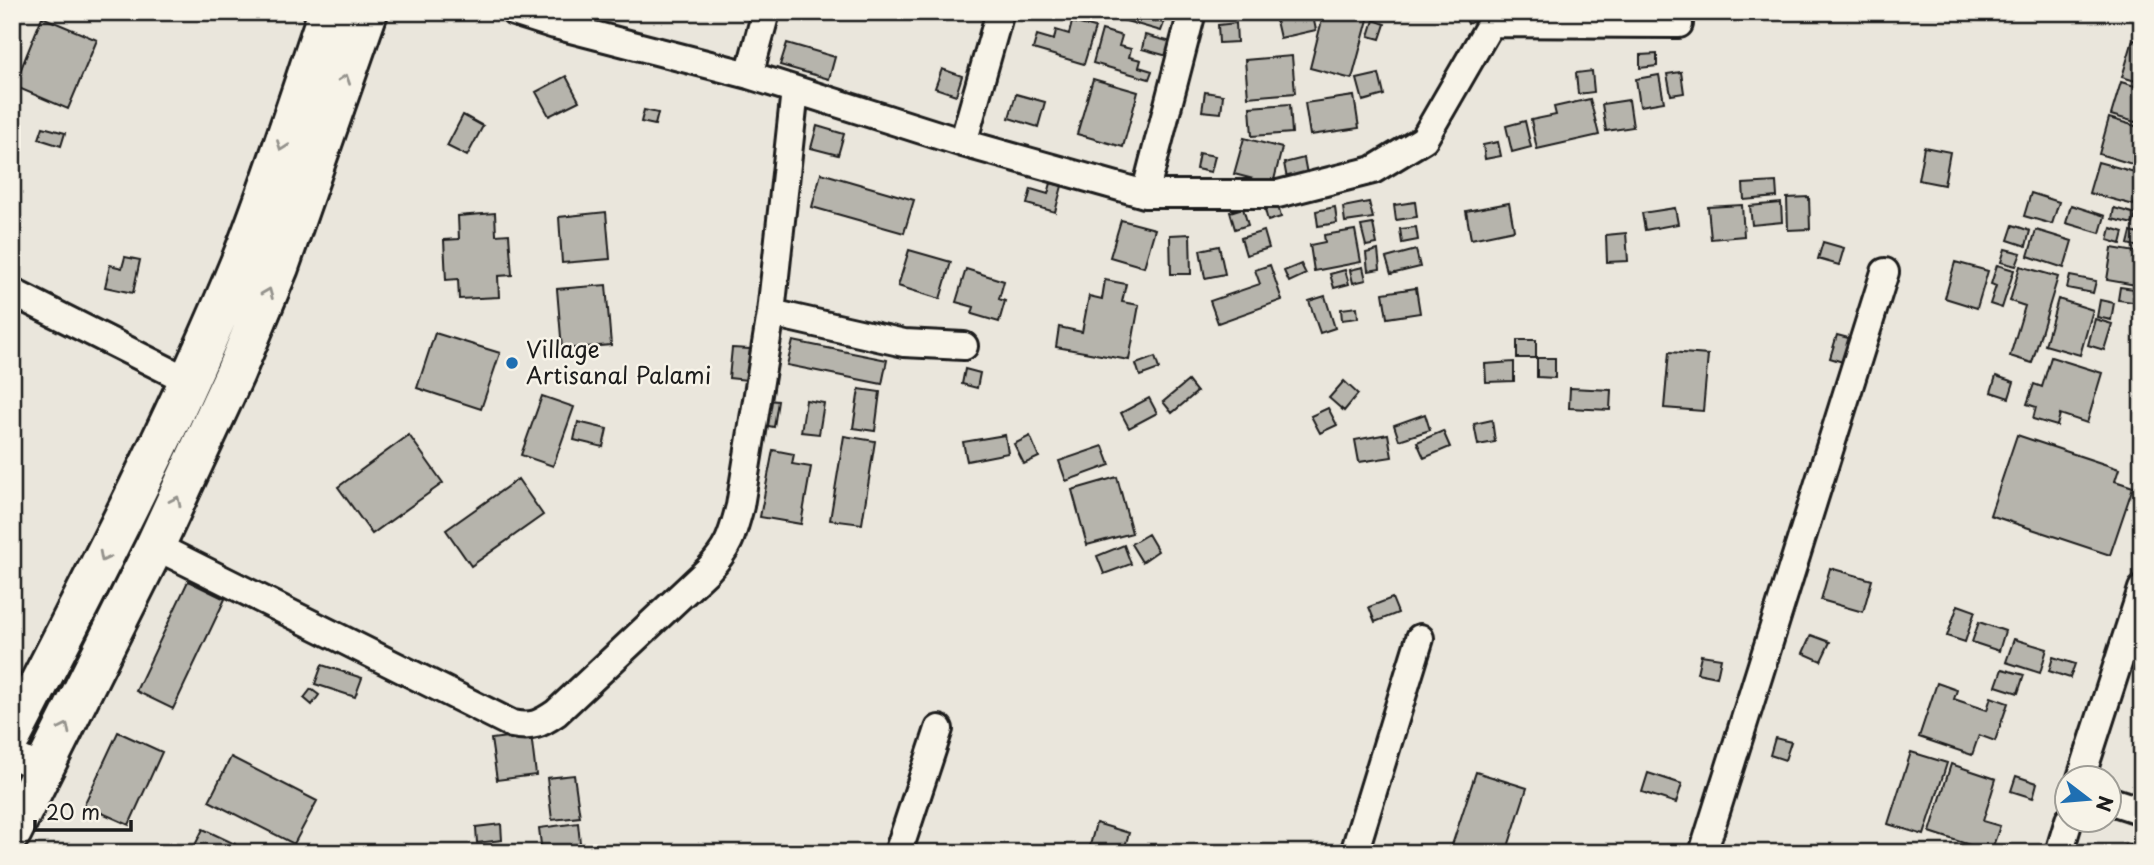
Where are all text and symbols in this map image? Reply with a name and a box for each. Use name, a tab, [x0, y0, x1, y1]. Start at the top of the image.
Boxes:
one-way arrow	[337, 74, 351, 86]
one-way arrow	[276, 140, 290, 152]
one-way arrow	[259, 288, 273, 300]
place label: Village Artisanal Palami	[526, 331, 711, 392]
marker: Village Artisanal Palami	[504, 355, 520, 371]
one-way arrow	[168, 496, 182, 508]
one-way arrow	[99, 550, 112, 562]
one-way arrow	[57, 723, 71, 735]
north arrow	[2052, 764, 2122, 834]
scale bar	[35, 788, 131, 832]
text: N	[2090, 793, 2121, 815]
text: 20 m	[46, 795, 100, 827]

